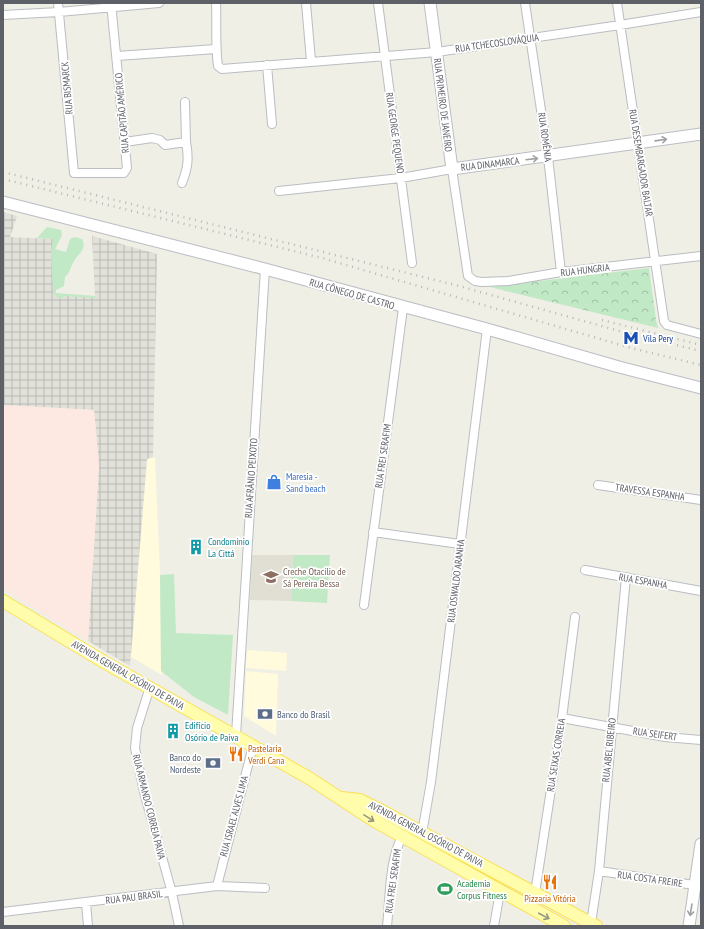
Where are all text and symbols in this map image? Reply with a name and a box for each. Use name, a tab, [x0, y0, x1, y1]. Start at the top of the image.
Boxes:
street label: RUA TCHECOSLOVÁQUIA	[454, 31, 540, 55]
street label: RUA PRIMEIRO DE JANEIRO	[431, 58, 455, 153]
street label: RUA BISMARCK	[58, 61, 76, 115]
street label: RUA CAPITÃO AMÉRICO	[112, 72, 132, 154]
street label: RUA GEORGE PEQUENO	[383, 92, 407, 175]
street label: RUA DESEMBARGADOR BALTAR	[626, 108, 656, 218]
street label: RUA ROMÊNIA	[535, 112, 555, 163]
one-way arrow	[654, 136, 667, 144]
street label: RUA DINAMARCA	[460, 154, 520, 174]
one-way arrow	[525, 155, 538, 163]
street label: RUA HUNGRIA	[560, 261, 611, 279]
street label: RUA CÔNEGO DE CASTRO	[308, 276, 397, 313]
metro station icon: Vila Pery	[622, 329, 640, 347]
place label: Vila Pery	[642, 332, 673, 345]
street label: RUA FREI SERAFIM	[372, 423, 394, 489]
street label: RUA AFRÂNIO PEIXOTO	[242, 437, 260, 519]
place label: Maresia - Sand beach	[286, 470, 326, 495]
shop icon: Maresia - Sand beach	[265, 473, 283, 491]
street label: TRAVESSA ESPANHA	[614, 481, 686, 503]
place label: Condomínio La Cittá	[208, 535, 249, 560]
building icon: Condomínio La Cittá	[187, 538, 205, 556]
street label: RUA OSWALDO ARANHA	[444, 538, 468, 623]
place label: Creche Otacílio de Sá Pereira Bessa	[283, 565, 346, 590]
school or university icon: Creche Otacílio de Sá Pereira Bessa	[262, 568, 280, 586]
street label: RUA ESPANHA	[618, 570, 669, 592]
street label: AVENIDA GENERAL OSÓRIO DE PAIVA	[69, 637, 187, 713]
bank icon: Banco do Brasil	[256, 705, 274, 723]
place label: Banco do Brasil	[277, 708, 331, 721]
street label: RUA SEIXAS CORREIA	[544, 717, 568, 793]
street label: RUA ABEL RIBEIRO	[599, 717, 619, 783]
place label: Edifício Osório de Paiva	[185, 719, 238, 744]
building icon: Edifício Osório de Paiva	[164, 722, 182, 740]
street label: RUA SEIFERT	[632, 724, 679, 744]
place label: Pastelaria Verdi Cana	[247, 742, 284, 767]
restaurant icon: Pastelaria Verdi Cana	[227, 745, 245, 763]
place label: Banco do Nordeste	[169, 751, 201, 776]
street label: RUA ARMANDO CORREIA PAIVA	[130, 753, 168, 861]
bank icon: Banco do Nordeste	[204, 754, 222, 772]
street label: RUA ISRAEL ALVES LIMA	[217, 774, 251, 858]
street label: AVENIDA GENERAL OSÓRIO DE PAIVA	[366, 798, 486, 870]
one-way arrow	[363, 814, 374, 822]
street label: RUA FREI SERAFIM	[382, 848, 404, 914]
street label: RUA COSTA FREIRE	[617, 868, 683, 890]
restaurant icon: Pizzaria Vitória	[541, 873, 559, 891]
place label: Academia Corpus Fitness	[457, 877, 507, 902]
sports icon: Academia Corpus Fitness	[436, 880, 454, 898]
street label: RUA PAU BRASIL	[105, 887, 164, 907]
place label: Pizzaria Vitória	[524, 892, 576, 905]
one-way arrow	[687, 903, 695, 916]
one-way arrow	[538, 912, 550, 920]

